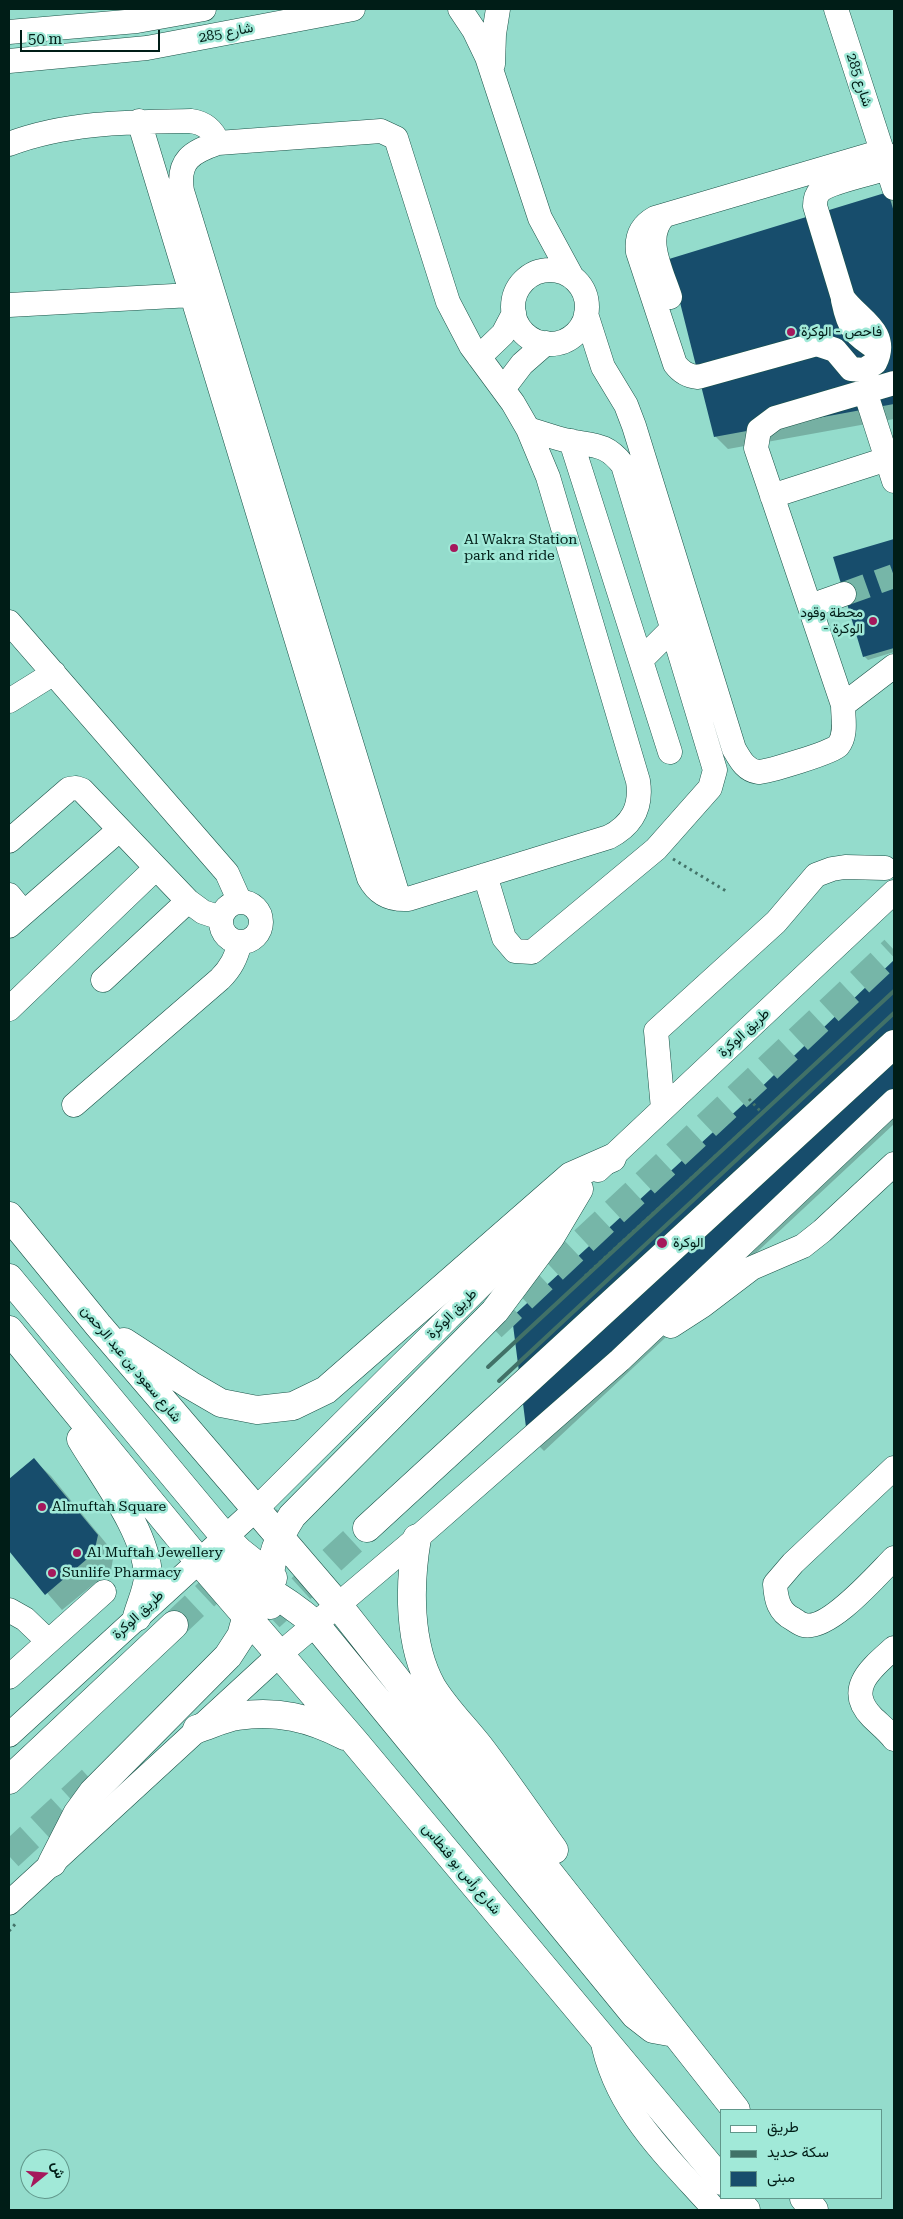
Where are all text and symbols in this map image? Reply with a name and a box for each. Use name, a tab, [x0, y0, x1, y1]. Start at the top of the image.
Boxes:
street label: شارع 285	[197, 19, 255, 47]
scale bar	[22, 20, 162, 52]
text: 50 m	[28, 30, 62, 48]
street label: شارع 285	[842, 51, 876, 109]
place label: فاحص - الوكرة	[801, 324, 882, 340]
marker: فاحص - الوكرة	[785, 326, 797, 338]
place label: Al Wakra Station park and ride	[464, 532, 577, 564]
marker: Al Wakra Station park and ride	[448, 542, 460, 554]
place label: محطة وقود - الوكرة	[800, 605, 863, 638]
marker: محطة وقود - الوكرة	[867, 615, 879, 627]
street label: طريق الوكرة	[715, 1005, 773, 1061]
place label: الوكرة	[673, 1235, 704, 1251]
marker: الوكرة	[655, 1236, 669, 1250]
street label: طريق الوكرة	[424, 1286, 480, 1342]
street label: شارع سعود بن عبد الرحمن	[77, 1302, 185, 1426]
place label: Almuftah Square	[52, 1499, 166, 1515]
marker: Almuftah Square	[36, 1501, 48, 1513]
place label: Al Muftah Jewellery	[87, 1545, 223, 1561]
marker: Al Muftah Jewellery	[71, 1547, 83, 1559]
place label: Sunlife Pharmacy	[62, 1565, 181, 1581]
marker: Sunlife Pharmacy	[46, 1567, 58, 1579]
street label: طريق الوكرة	[109, 1587, 167, 1643]
street label: شارع رأس بو فنطاس	[418, 1820, 504, 1918]
legend	[720, 2109, 883, 2199]
text: طريق	[767, 2118, 799, 2136]
text: سكة حديد	[767, 2143, 829, 2161]
north arrow	[20, 2149, 70, 2199]
text: ش	[48, 2160, 68, 2180]
text: مبنى	[767, 2168, 795, 2186]

